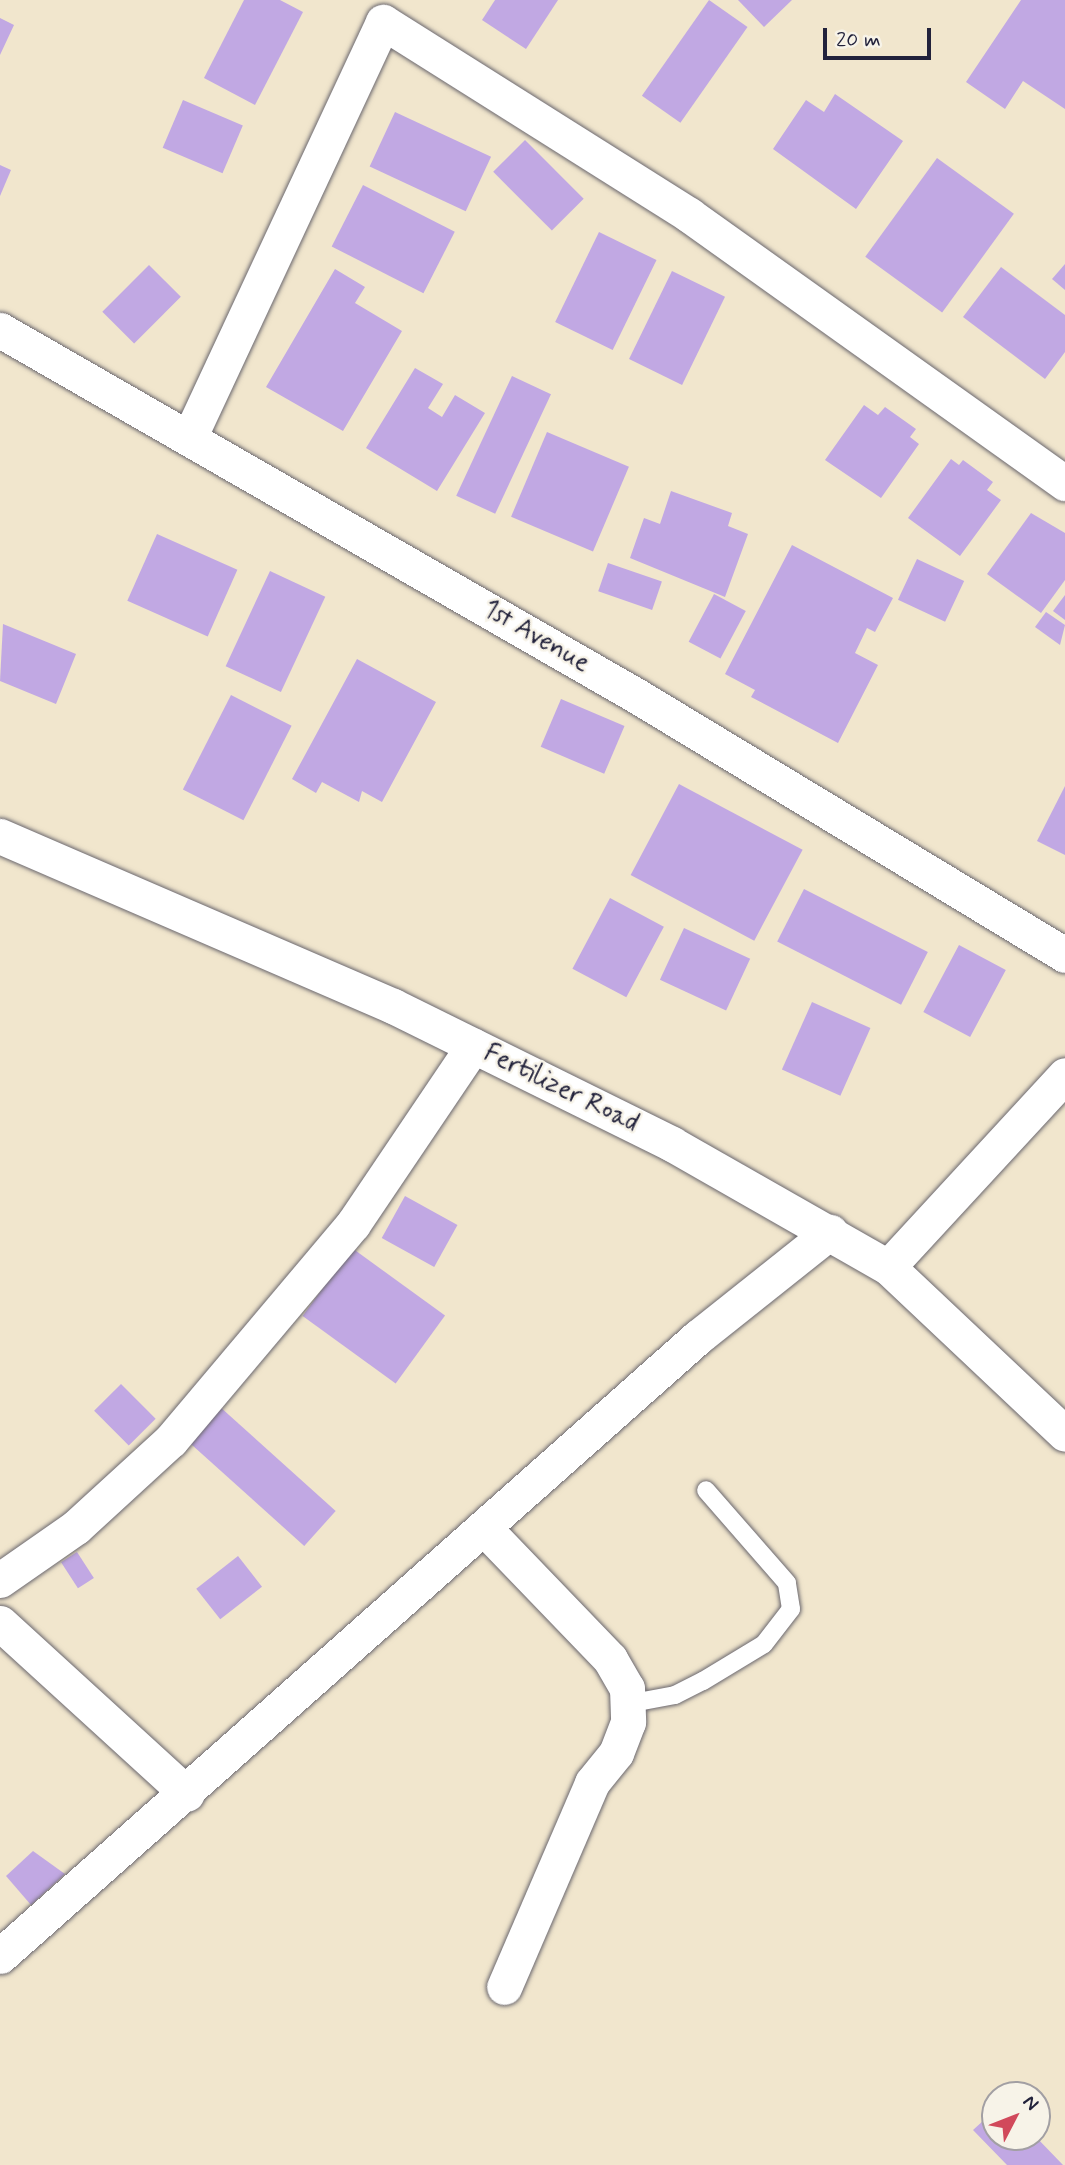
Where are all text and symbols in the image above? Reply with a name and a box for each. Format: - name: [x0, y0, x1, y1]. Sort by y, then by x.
- scale bar: [827, 14, 936, 58]
- text: 20 m: [836, 26, 881, 54]
- street label: 1st Avenue: [477, 594, 595, 680]
- street label: Fertilizer Road: [480, 1039, 642, 1139]
- north arrow: [981, 2081, 1051, 2151]
- text: N: [1017, 2090, 1044, 2116]

